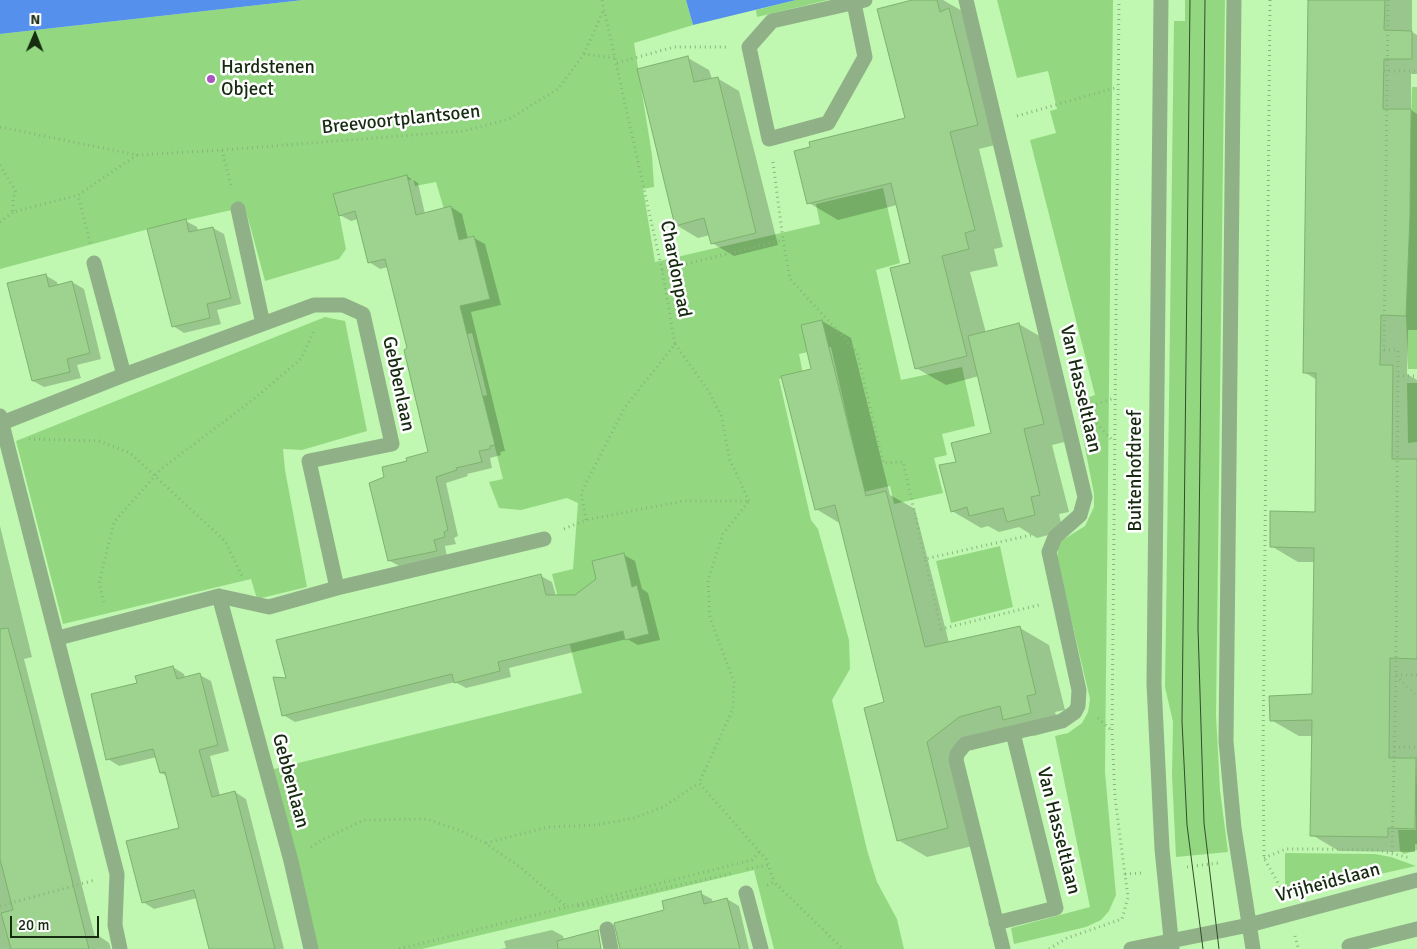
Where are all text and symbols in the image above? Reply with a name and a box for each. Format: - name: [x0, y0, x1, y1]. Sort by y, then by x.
- north arrow: [10, 10, 60, 60]
- text: N: [30, 11, 40, 28]
- place label: Hardstenen Object: [221, 57, 315, 101]
- marker: Hardstenen Object: [205, 73, 217, 85]
- street label: Breevoortplantsoen: [321, 100, 481, 140]
- street label: Chardonpad: [654, 219, 696, 319]
- street label: Van Hasseltlaan: [1054, 323, 1106, 455]
- street label: Gebbenlaan: [377, 334, 419, 434]
- street label: Buitenhofdreef: [1125, 410, 1147, 532]
- street label: Gebbenlaan: [266, 731, 314, 831]
- street label: Van Hasseltlaan: [1031, 765, 1085, 897]
- street label: Vrijheidslaan: [1273, 858, 1383, 908]
- scale bar: [12, 906, 101, 938]
- text: 20 m: [18, 916, 49, 934]

